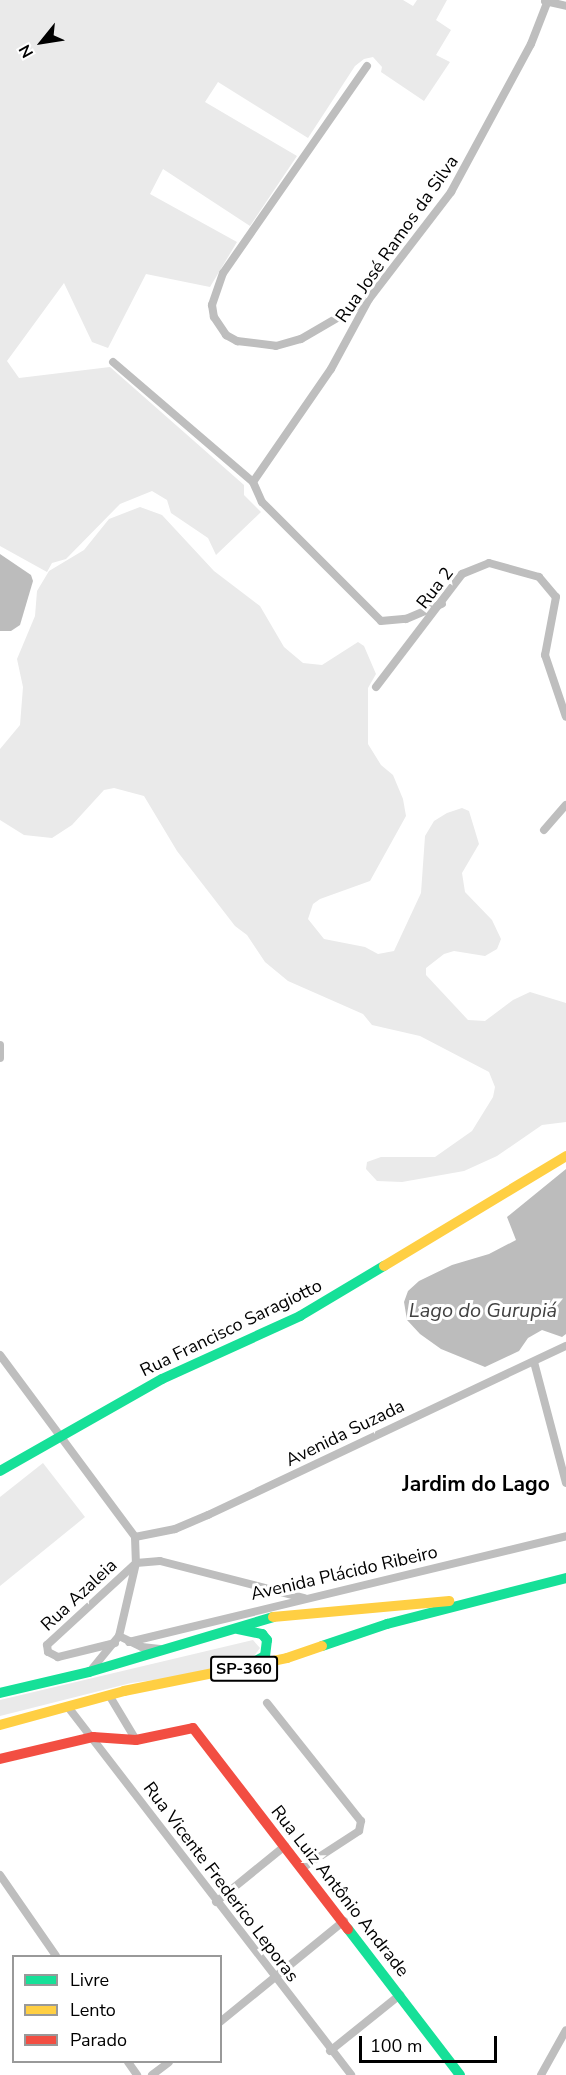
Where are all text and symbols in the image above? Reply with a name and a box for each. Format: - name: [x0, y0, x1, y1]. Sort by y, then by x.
- north arrow: [12, 12, 72, 72]
- text: N: [14, 40, 39, 62]
- street label: Rua José Ramos da Silva: [331, 151, 463, 327]
- street label: Rua 2: [412, 563, 458, 613]
- street label: Rua Francisco Saragiotto: [137, 1275, 325, 1381]
- water label: Lago do Gurupiá: [409, 1298, 557, 1322]
- street label: Avenida Suzada: [282, 1395, 408, 1471]
- district label: Jardim do Lago: [402, 1471, 550, 1497]
- street label: Avenida Plácido Ribeiro: [248, 1541, 440, 1605]
- street label: Rua Azaleia: [37, 1554, 121, 1636]
- road number: SP-360: [210, 1656, 278, 1682]
- street label: Rua Vicente Frederico Leporas: [139, 1778, 303, 1986]
- street label: Rua Luiz Antônio Andrade: [266, 1801, 414, 1981]
- legend: [12, 1955, 222, 2063]
- text: Livre: [70, 1968, 109, 1992]
- text: Lento: [70, 1998, 116, 2022]
- scale bar: [362, 2024, 500, 2062]
- text: Parado: [70, 2028, 127, 2052]
- text: 100 m: [370, 2034, 422, 2058]

